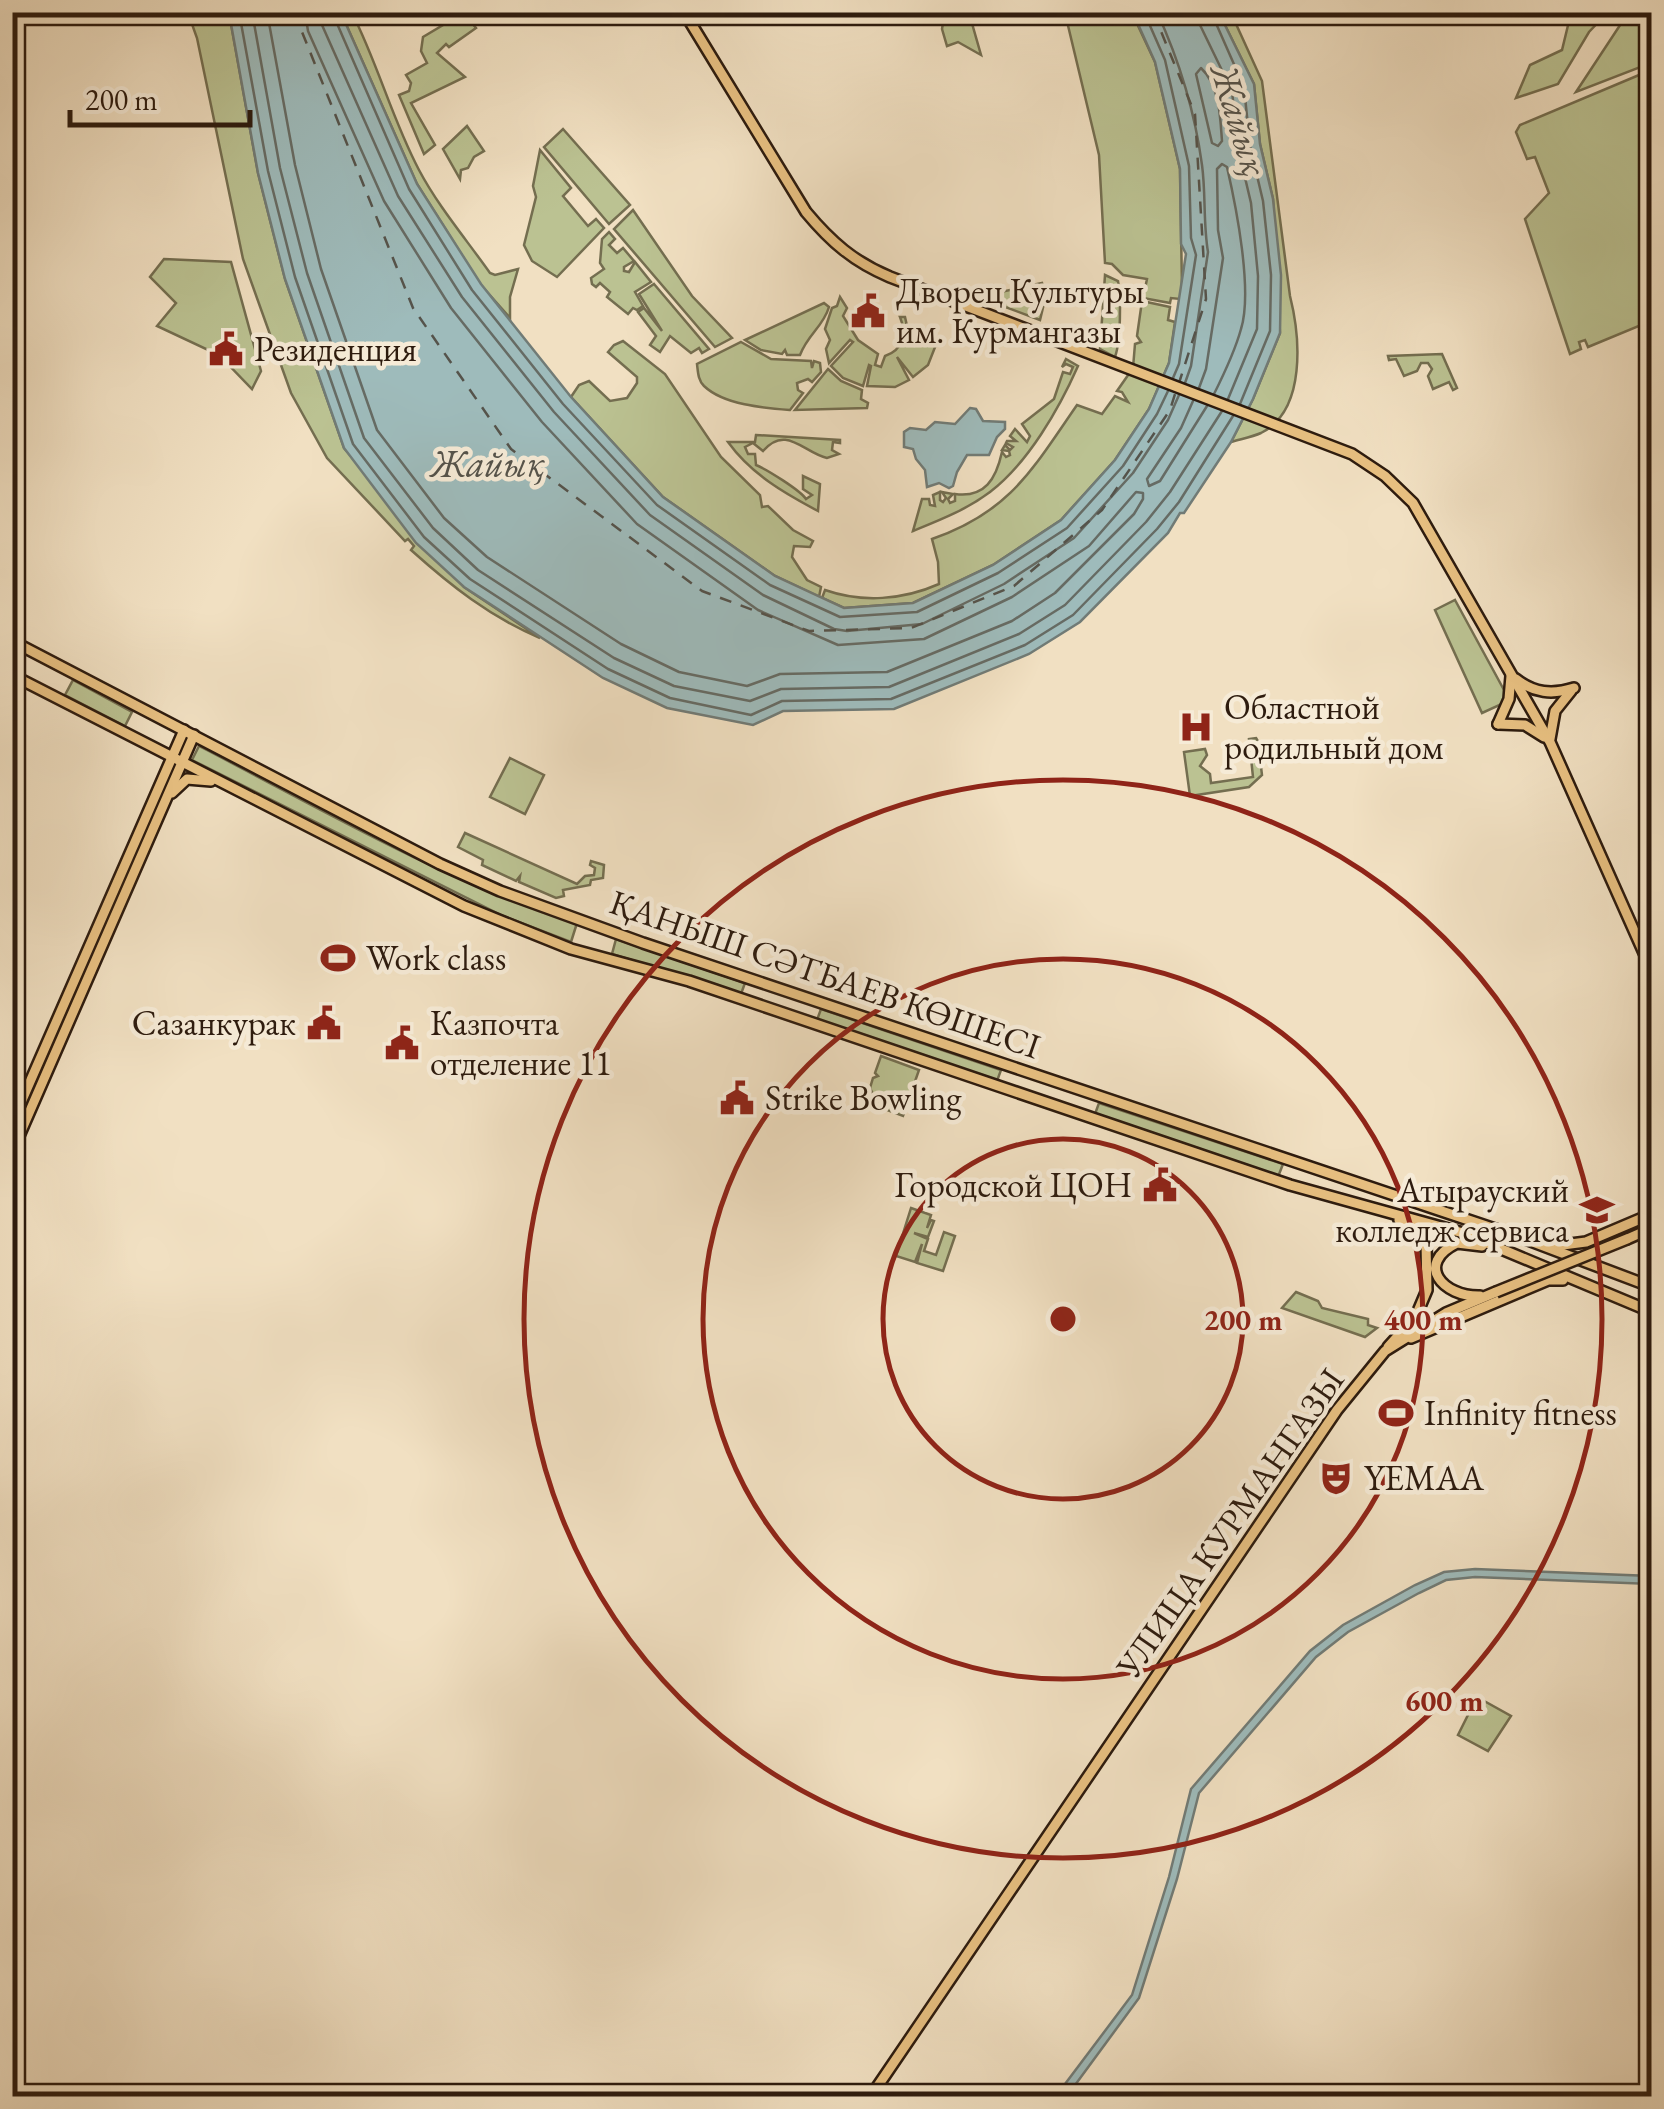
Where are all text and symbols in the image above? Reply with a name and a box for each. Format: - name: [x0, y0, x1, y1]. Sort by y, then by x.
- water label: Жайық: [1200, 56, 1281, 182]
- scale bar: [70, 65, 250, 127]
- text: 200 m: [85, 80, 158, 119]
- place label: Дворец Культуры им. Курмангазы: [896, 268, 1144, 354]
- public building icon: Дворец Культуры им. Курмангазы: [849, 292, 887, 330]
- place label: Резиденция: [254, 326, 417, 371]
- public building icon: Резиденция: [207, 330, 245, 368]
- water label: Жайық: [428, 438, 546, 487]
- place label: Областной родильный дом: [1224, 684, 1443, 770]
- hospital icon: Областной родильный дом: [1177, 708, 1215, 746]
- street label: ҚАНЫШ СӘТБАЕВ КӨШЕСІ: [604, 879, 1046, 1068]
- place label: Work class: [366, 935, 506, 980]
- sports icon: Work class: [319, 939, 357, 977]
- place label: Сазанкурак: [132, 1000, 296, 1046]
- place label: Казпочта отделение 11: [430, 1000, 612, 1085]
- public building icon: Сазанкурак: [305, 1004, 343, 1042]
- public building icon: Казпочта отделение 11: [383, 1024, 421, 1062]
- place label: Strike Bowling: [765, 1075, 962, 1120]
- public building icon: Strike Bowling: [718, 1079, 756, 1117]
- place label: Городской ЦОН: [894, 1162, 1132, 1208]
- public building icon: Городской ЦОН: [1141, 1166, 1179, 1204]
- place label: Атырауский колледж сервиса: [1335, 1167, 1569, 1253]
- school or university icon: Атырауский колледж сервиса: [1578, 1191, 1616, 1229]
- text: 200 m: [1204, 1300, 1282, 1339]
- text: 400 m: [1384, 1300, 1462, 1339]
- centre of rings: [1045, 1301, 1081, 1337]
- street label: УЛИЦА КУРМАНГАЗЫ: [1105, 1359, 1354, 1687]
- place label: Infinity fitness: [1424, 1390, 1617, 1435]
- sports icon: Infinity fitness: [1377, 1394, 1415, 1432]
- place label: YEMAA: [1364, 1455, 1485, 1500]
- theatre icon: YEMAA: [1317, 1459, 1355, 1497]
- text: 600 m: [1405, 1681, 1483, 1720]

